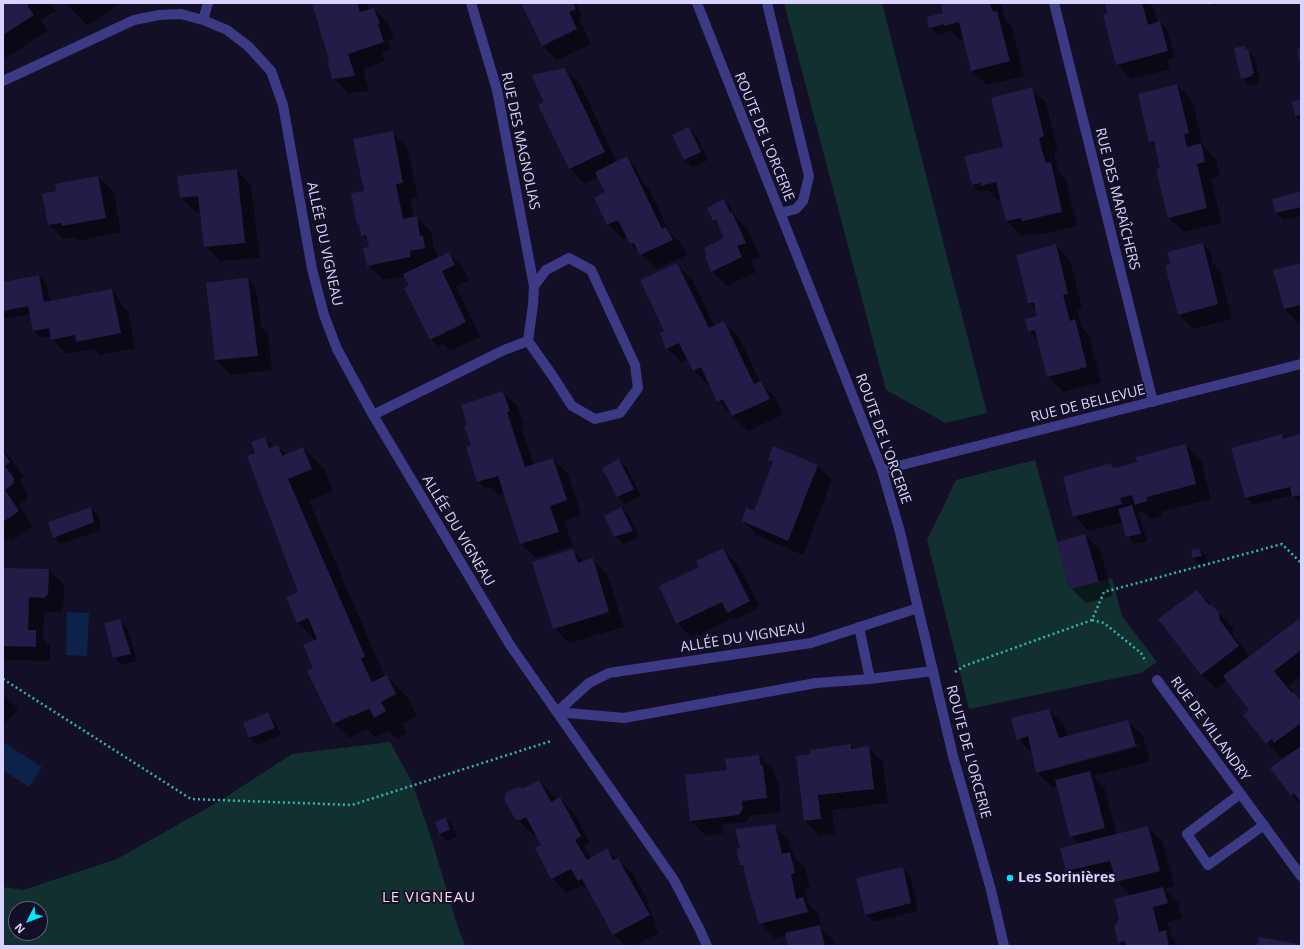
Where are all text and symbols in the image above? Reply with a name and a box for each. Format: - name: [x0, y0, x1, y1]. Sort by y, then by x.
- street label: ROUTE DE L'ORCERIE: [731, 70, 797, 204]
- street label: RUE DES MAGNOLIAS: [497, 71, 543, 211]
- street label: RUE DES MARAÎCHERS: [1091, 126, 1143, 272]
- street label: ALLÉE DU VIGNEAU: [303, 180, 345, 308]
- street label: ROUTE DE L'ORCERIE: [852, 372, 914, 506]
- street label: RUE DE BELLEVUE: [1029, 382, 1147, 426]
- street label: ALLÉE DU VIGNEAU: [418, 472, 498, 590]
- street label: ALLÉE DU VIGNEAU: [679, 620, 807, 656]
- street label: RUE DE VILLANDRY: [1167, 674, 1253, 784]
- street label: ROUTE DE L'ORCERIE: [942, 684, 994, 820]
- place label: Les Sorinières: [1018, 870, 1115, 886]
- marker: Les Sorinières: [1005, 873, 1015, 883]
- district label: LE VIGNEAU: [382, 889, 476, 907]
- north arrow: [8, 901, 48, 941]
- text: N: [11, 920, 28, 937]

